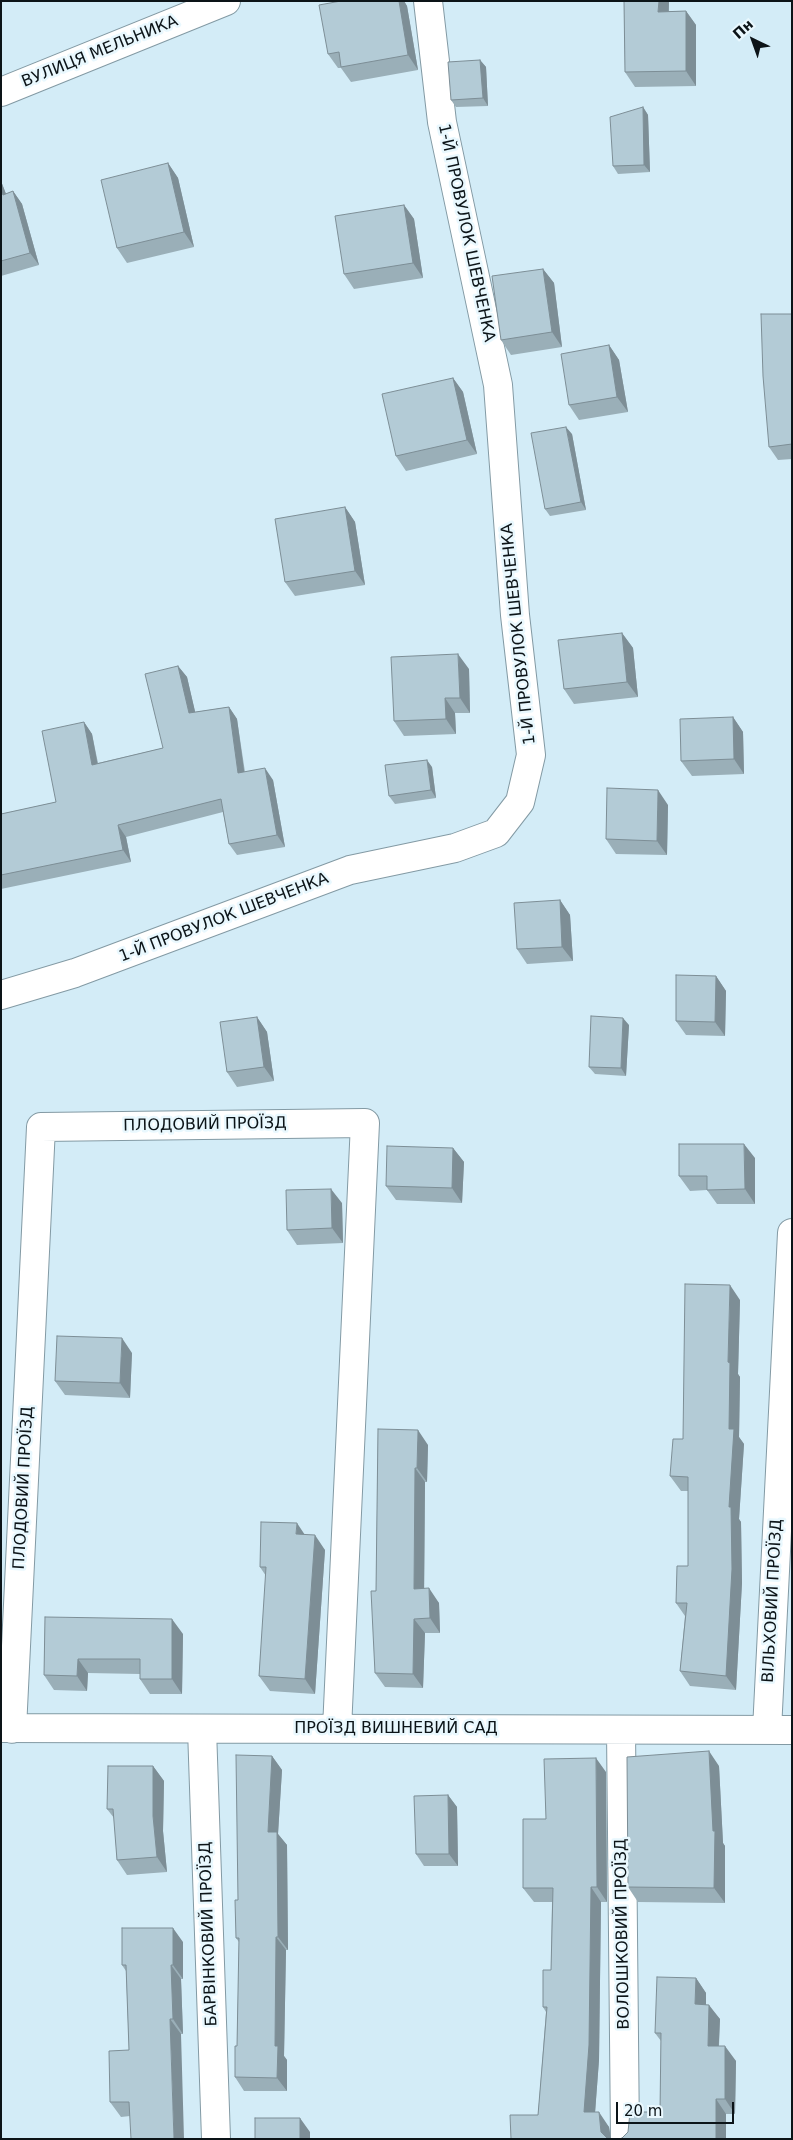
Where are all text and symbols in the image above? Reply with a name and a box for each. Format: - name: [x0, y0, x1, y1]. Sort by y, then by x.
- street label: ВУЛИЦЯ МЕЛЬНИКА: [19, 12, 181, 92]
- north arrow: [728, 15, 778, 65]
- text: Пн: [730, 16, 756, 42]
- street label: 1-Й ПРОВУЛОК ШЕВЧЕНКА: [433, 122, 499, 344]
- street label: 1-Й ПРОВУЛОК ШЕВЧЕНКА: [498, 522, 540, 746]
- street label: 1-Й ПРОВУЛОК ШЕВЧЕНКА: [117, 869, 331, 967]
- street label: ПЛОДОВИЙ ПРОЇЗД: [123, 1114, 287, 1136]
- street label: ПЛОДОВИЙ ПРОЇЗД: [10, 1406, 38, 1570]
- street label: ВІЛЬХОВИЙ ПРОЇЗД: [759, 1519, 787, 1683]
- street label: ПРОЇЗД ВИШНЕВИЙ САД: [294, 1719, 498, 1739]
- street label: ВОЛОШКОВИЙ ПРОЇЗД: [612, 1838, 634, 2030]
- street label: БАРВІНКОВИЙ ПРОЇЗД: [196, 1841, 222, 2027]
- scale bar: [618, 2092, 736, 2124]
- text: 20 m: [624, 2102, 662, 2120]

